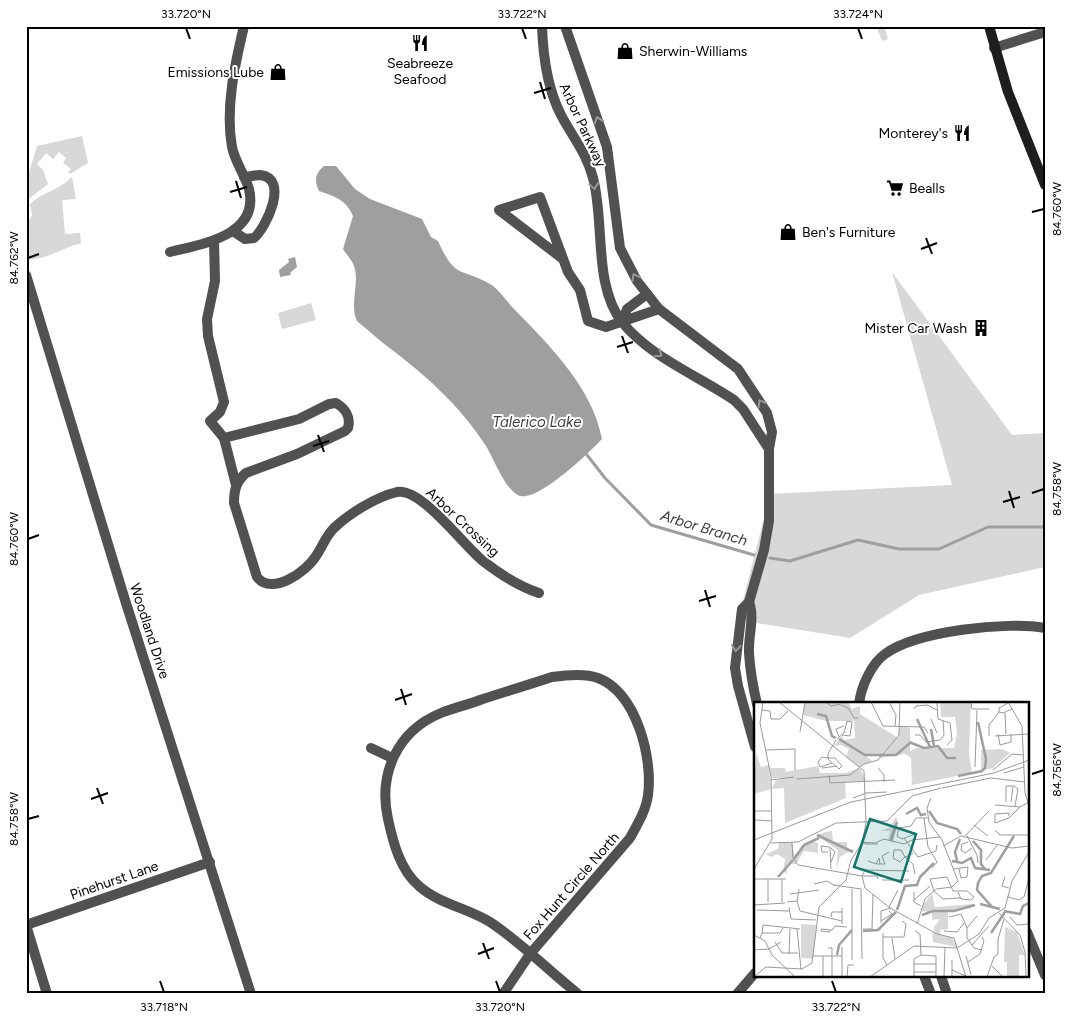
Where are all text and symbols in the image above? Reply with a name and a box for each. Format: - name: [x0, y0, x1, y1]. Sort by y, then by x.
- text: 33.720°N: [161, 7, 211, 21]
- text: 33.722°N: [497, 7, 547, 21]
- text: 33.724°N: [833, 7, 883, 21]
- restaurant icon: Seabreeze Seafood: [410, 33, 430, 53]
- shop icon: Sherwin-Williams: [615, 41, 635, 61]
- place label: Sherwin-Williams: [639, 43, 747, 60]
- place label: Seabreeze Seafood: [387, 55, 453, 88]
- shop icon: Emissions Lube: [268, 62, 288, 82]
- place label: Emissions Lube: [167, 64, 264, 81]
- street label: Arbor Parkway: [556, 81, 610, 170]
- one-way arrow: [594, 117, 604, 125]
- restaurant icon: Monterey's: [952, 123, 972, 143]
- place label: Monterey's: [878, 125, 948, 142]
- supermarket icon: Bealls: [885, 178, 905, 198]
- place label: Bealls: [909, 180, 945, 197]
- text: 84.760°W: [1050, 181, 1064, 236]
- one-way arrow: [589, 182, 599, 191]
- shop icon: Ben's Furniture: [778, 222, 798, 242]
- place label: Ben's Furniture: [802, 224, 896, 241]
- text: 84.762°W: [7, 231, 21, 285]
- one-way arrow: [632, 273, 642, 282]
- building icon: Mister Car Wash: [971, 318, 991, 338]
- place label: Mister Car Wash: [865, 320, 967, 337]
- one-way arrow: [654, 347, 663, 357]
- one-way arrow: [757, 399, 767, 408]
- water label: Talerico Lake: [493, 413, 581, 431]
- text: 84.758°W: [1050, 462, 1064, 516]
- street label: Arbor Crossing: [422, 484, 503, 561]
- water label: Arbor Branch: [658, 506, 749, 550]
- text: 84.760°W: [7, 511, 21, 566]
- street label: Woodland Drive: [126, 581, 173, 681]
- one-way arrow: [731, 644, 742, 652]
- inset map: [754, 702, 1028, 978]
- text: 84.756°W: [1050, 743, 1064, 797]
- text: 84.758°W: [7, 792, 21, 846]
- street label: Fox Hunt Circle North: [520, 829, 623, 944]
- street label: Pinehurst Lane: [68, 857, 161, 904]
- text: 33.718°N: [140, 1000, 188, 1014]
- text: 33.720°N: [475, 1000, 525, 1014]
- text: 33.722°N: [811, 1000, 861, 1014]

